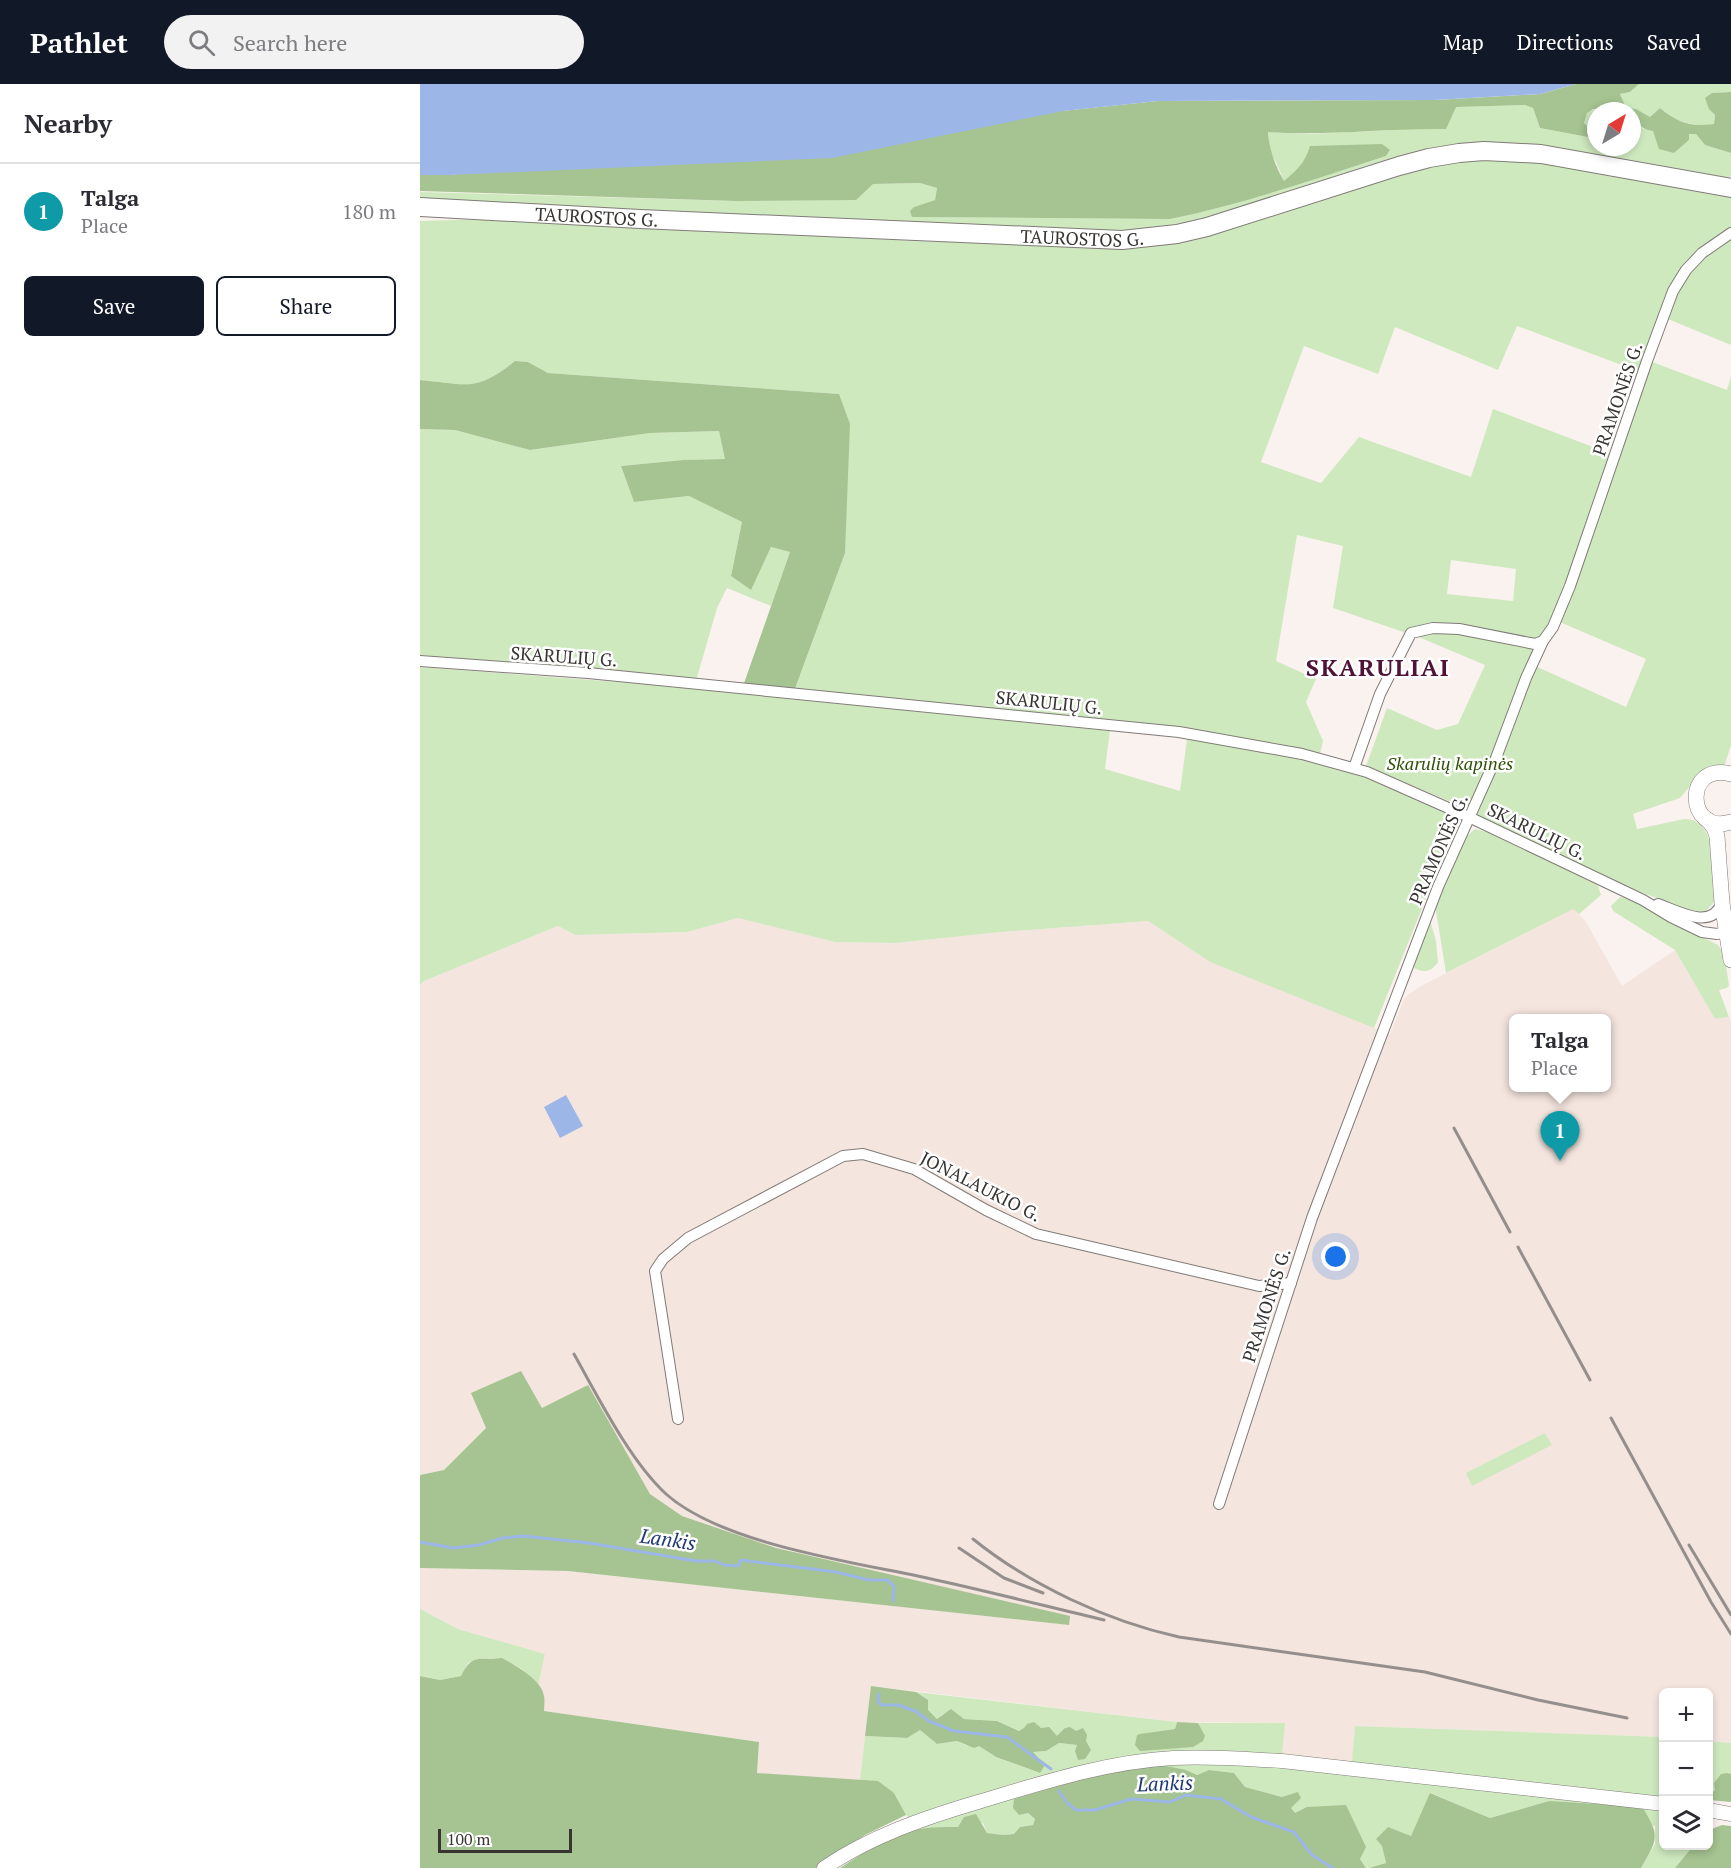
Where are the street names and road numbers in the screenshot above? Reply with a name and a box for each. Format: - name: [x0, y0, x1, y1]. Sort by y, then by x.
- street label: TAUROSTOS G.: [534, 201, 659, 232]
- street label: TAUROSTOS G.: [1020, 224, 1145, 252]
- street label: PRAMONĖS G.: [1586, 339, 1648, 459]
- street label: SKARULIŲ G.: [510, 640, 618, 672]
- street label: SKARULIŲ G.: [995, 684, 1103, 720]
- street label: PRAMONĖS G.: [1403, 790, 1473, 908]
- street label: SKARULIŲ G.: [1484, 797, 1590, 865]
- street label: JONALAUKIO G.: [917, 1145, 1045, 1227]
- street label: PRAMONĖS G.: [1236, 1245, 1296, 1365]

